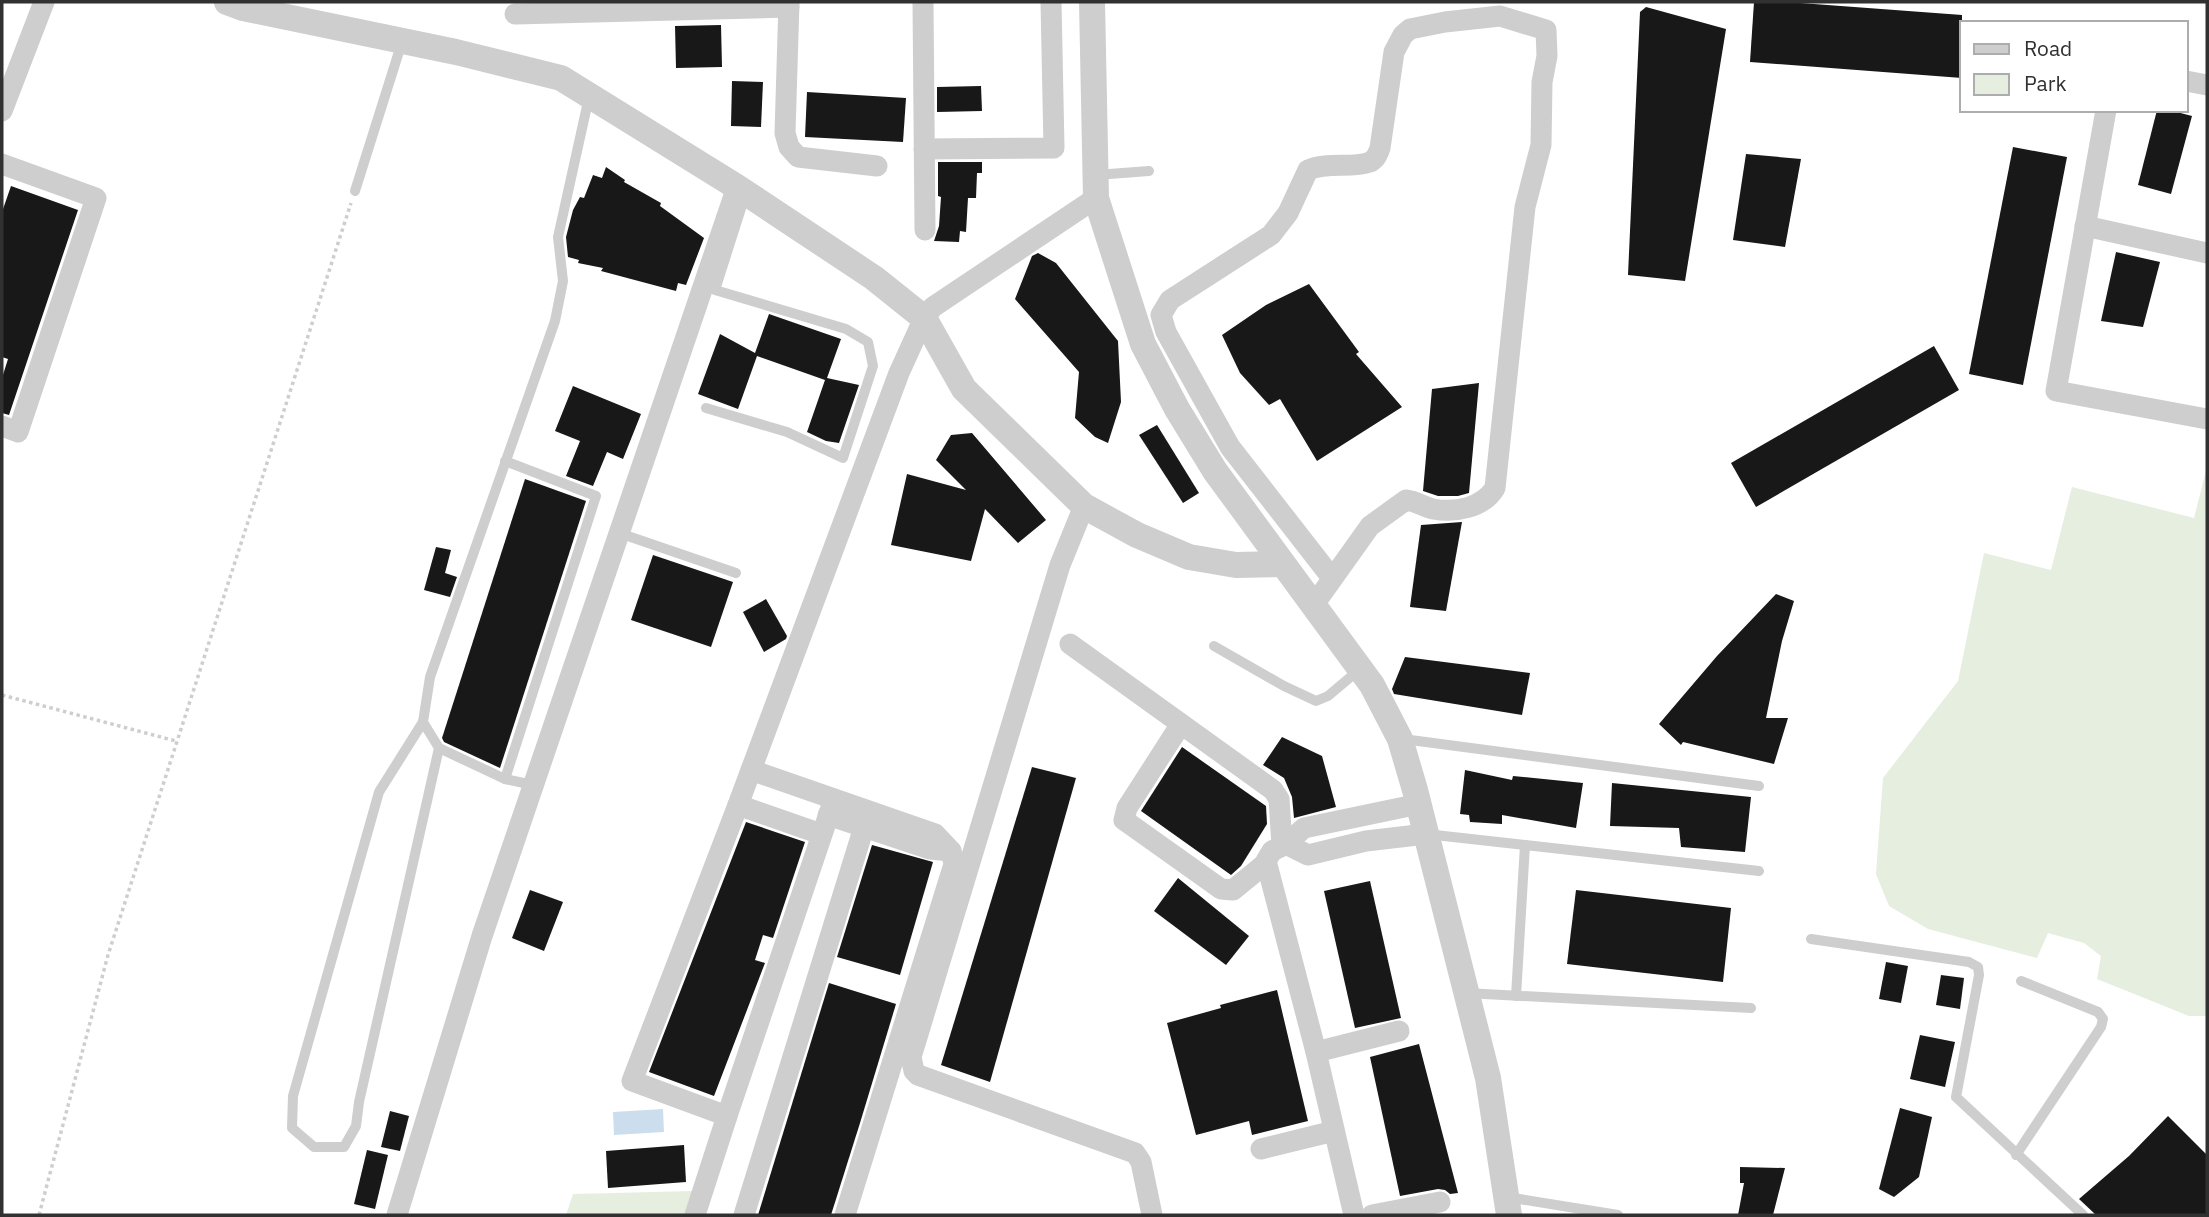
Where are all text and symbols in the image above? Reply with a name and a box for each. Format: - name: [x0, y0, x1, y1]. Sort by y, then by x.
- legend: [1960, 21, 2188, 112]
- text: Road: [2024, 34, 2072, 62]
- text: Park: [2024, 69, 2067, 97]

